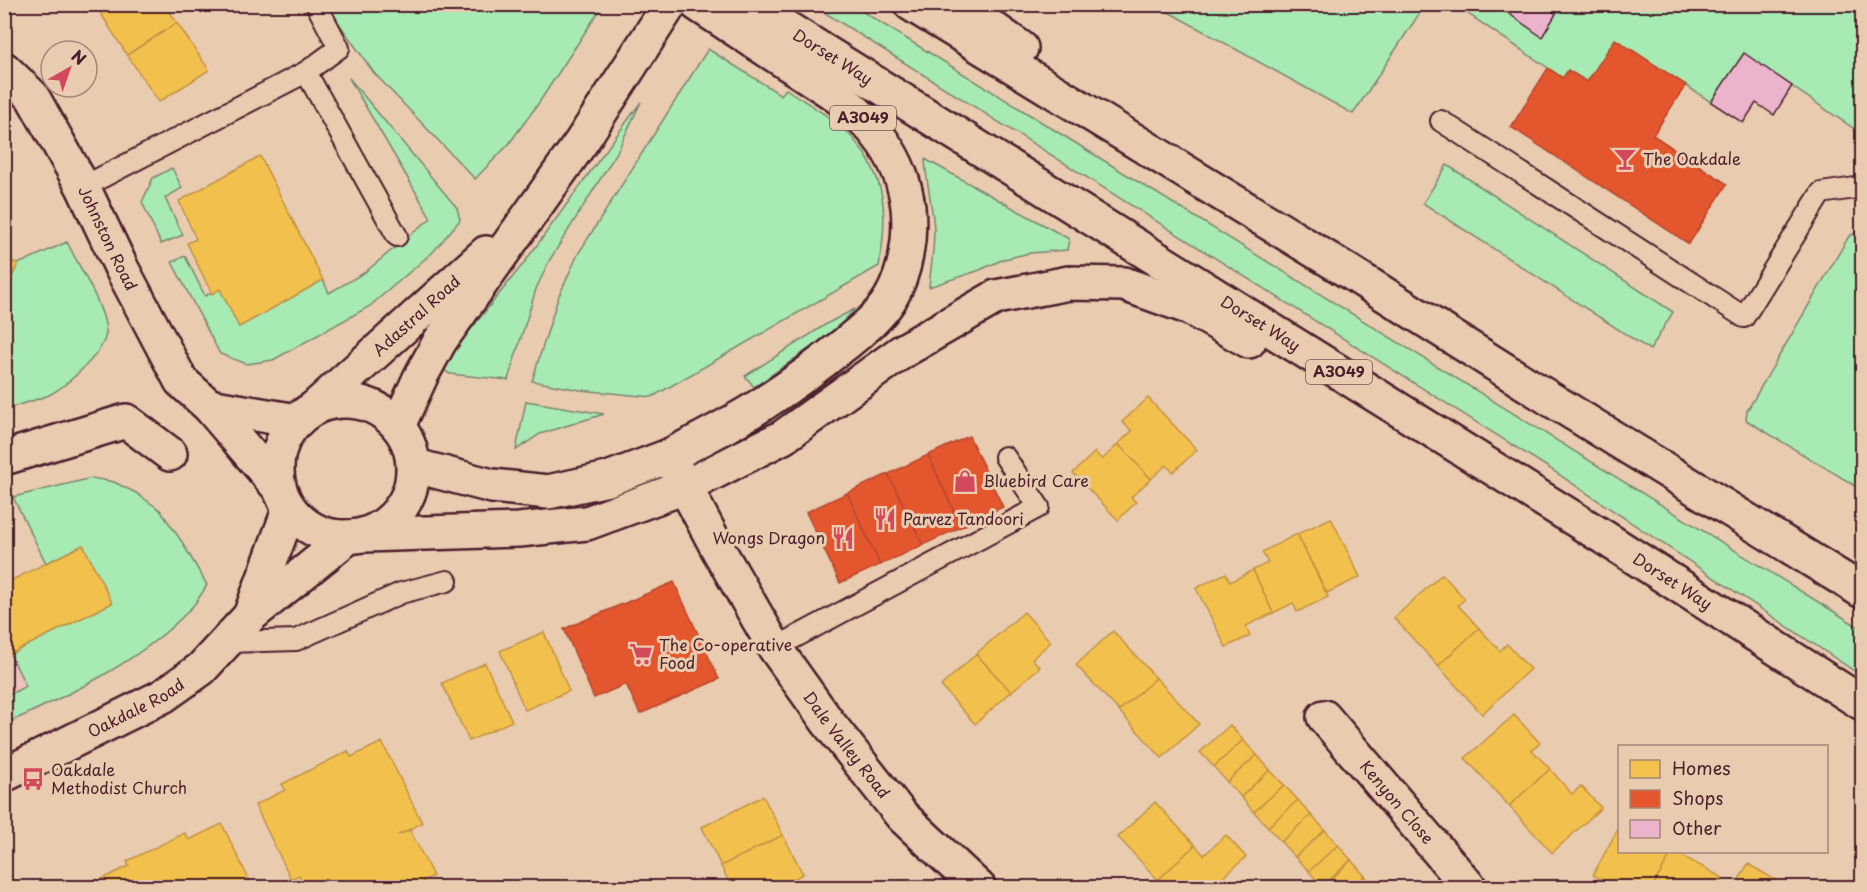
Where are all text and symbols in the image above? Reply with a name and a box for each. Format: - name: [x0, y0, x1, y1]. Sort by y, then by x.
- street label: Dorset Way: [789, 22, 878, 90]
- north arrow: [39, 39, 99, 99]
- text: N: [67, 43, 92, 70]
- road number: A3049: [830, 106, 896, 130]
- bar icon: The Oakdale: [1612, 146, 1638, 172]
- place label: The Oakdale: [1643, 146, 1741, 170]
- street label: Johnston Road: [73, 181, 144, 294]
- street label: Adastral Road: [367, 269, 465, 361]
- street label: Dorset Way: [1217, 289, 1306, 357]
- road number: A3049: [1306, 360, 1372, 384]
- shop icon: Bluebird Care: [952, 468, 978, 494]
- place label: Bluebird Care: [983, 468, 1089, 492]
- restaurant icon: Parvez Tandoori: [872, 506, 898, 532]
- place label: Parvez Tandoori: [903, 506, 1024, 530]
- place label: Wongs Dragon: [712, 525, 825, 549]
- restaurant icon: Wongs Dragon: [830, 525, 856, 551]
- street label: Dorset Way: [1629, 546, 1717, 615]
- place label: The Co-operative Food: [659, 632, 792, 674]
- supermarket icon: The Co-operative Food: [628, 641, 654, 667]
- street label: Oakdale Road: [83, 672, 189, 743]
- street label: Dale Valley Road: [798, 686, 896, 803]
- legend: [1618, 745, 1828, 853]
- street label: Kenyon Close: [1355, 754, 1440, 849]
- text: Homes: [1672, 754, 1730, 781]
- place label: Oakdale Methodist Church: [51, 757, 187, 799]
- bus stop icon: Oakdale Methodist Church: [20, 766, 46, 792]
- text: Shops: [1672, 784, 1723, 811]
- text: Other: [1672, 814, 1722, 841]

